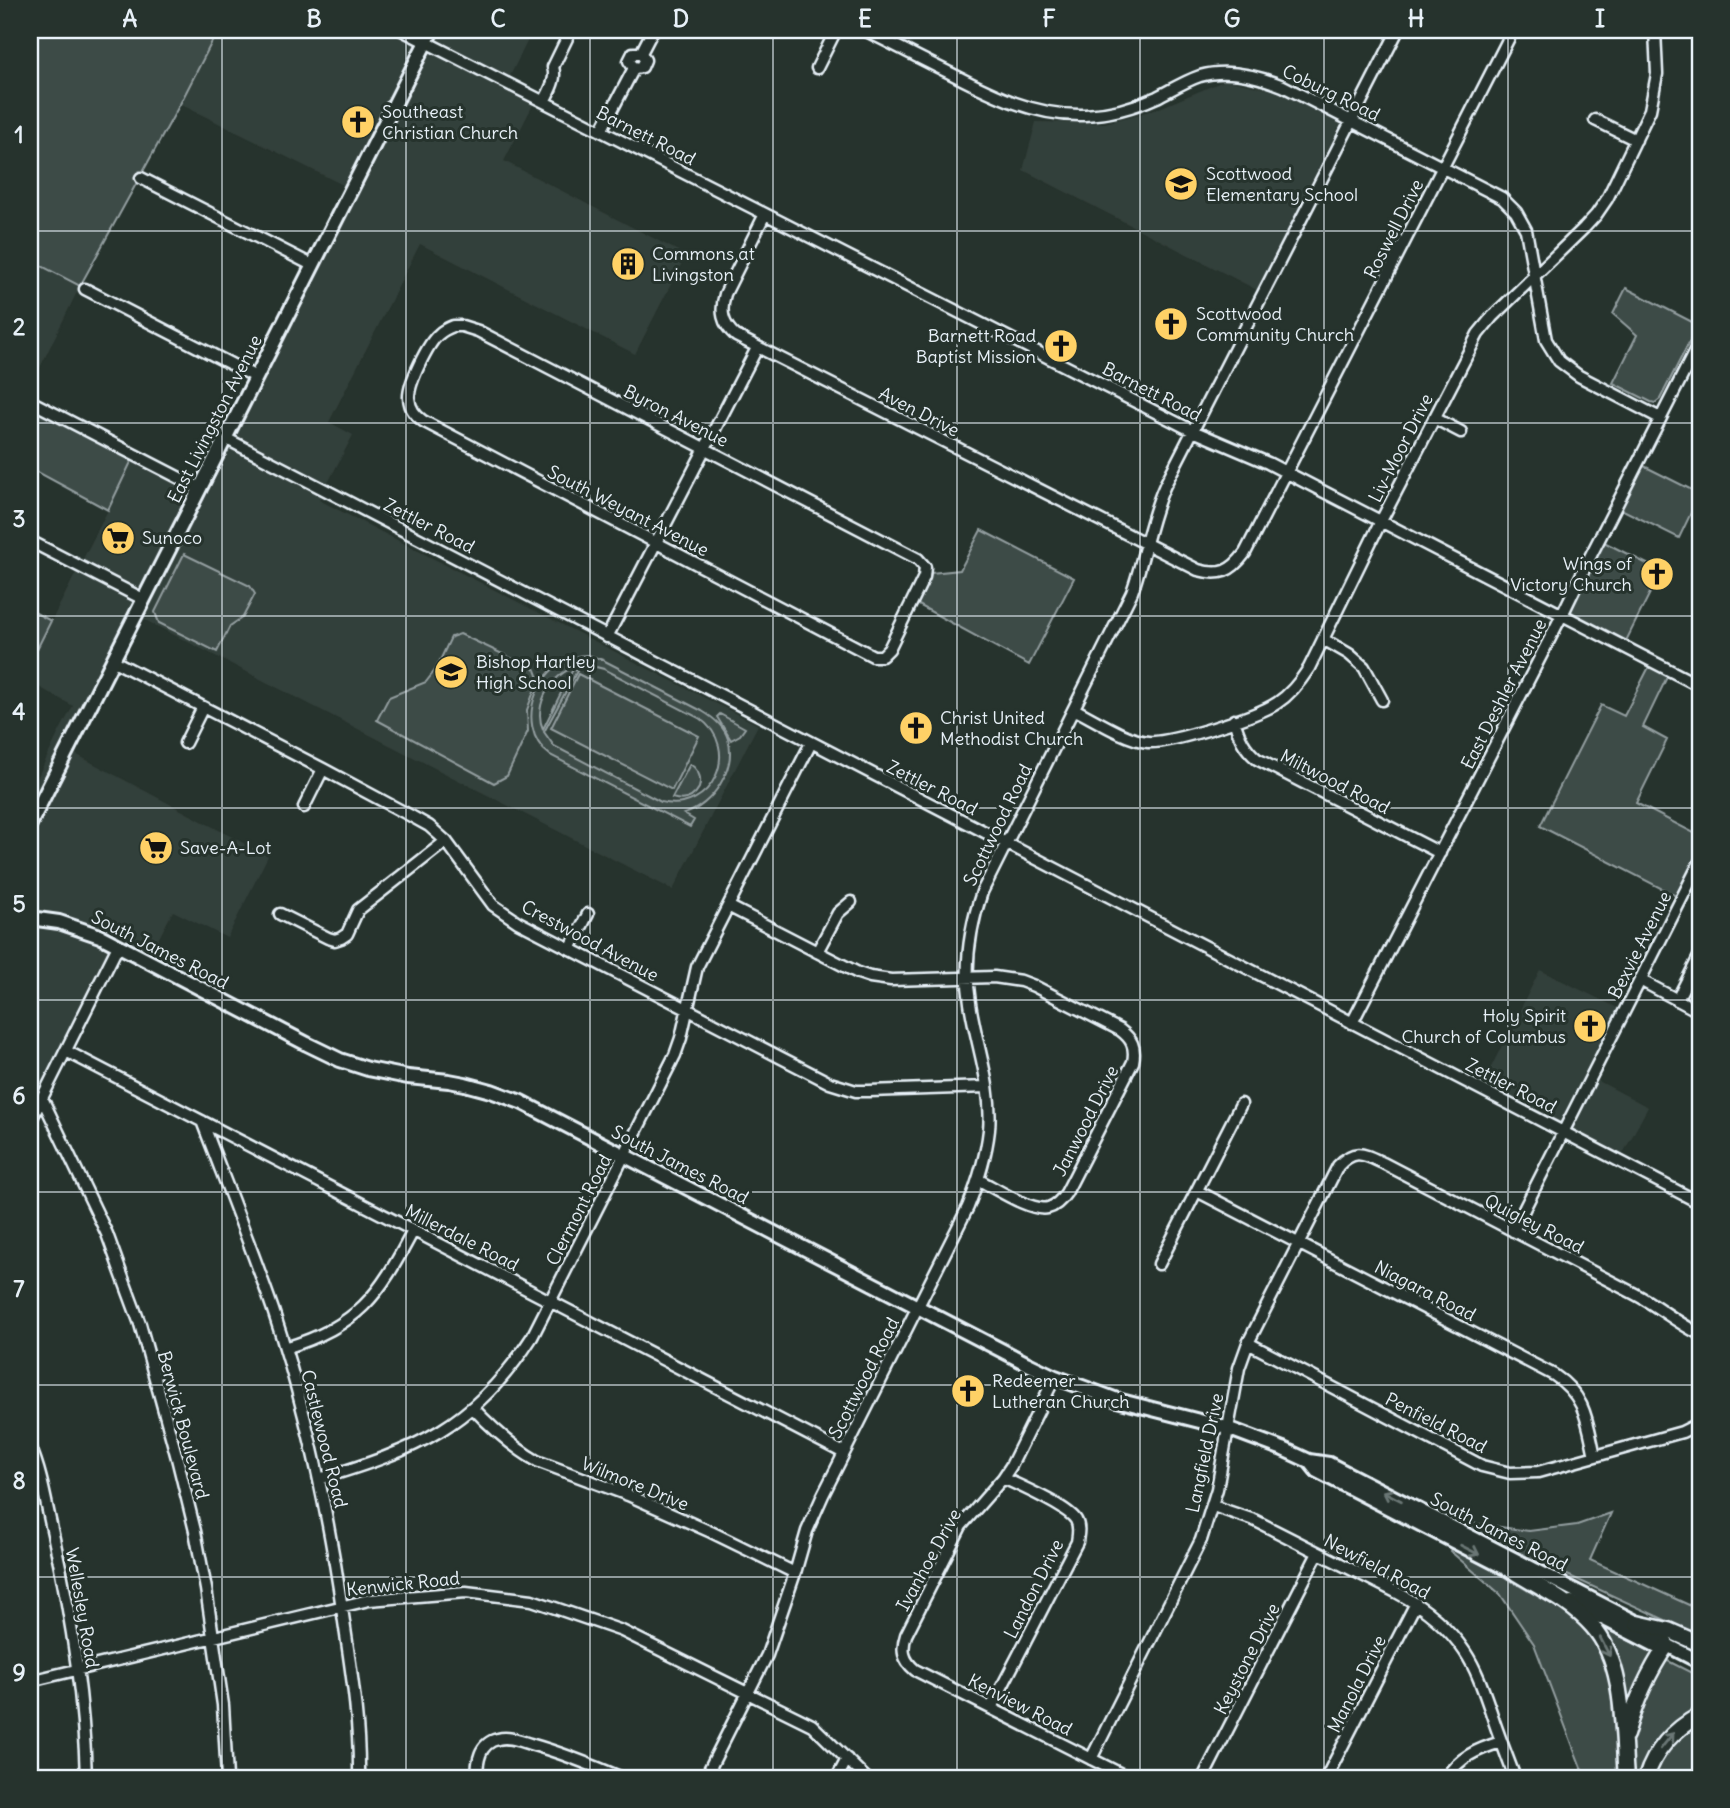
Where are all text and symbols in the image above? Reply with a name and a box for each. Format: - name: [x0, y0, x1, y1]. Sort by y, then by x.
- text: A: [123, 4, 138, 33]
- text: B: [306, 4, 322, 33]
- text: C: [490, 4, 506, 33]
- text: D: [673, 4, 689, 33]
- text: E: [858, 4, 872, 33]
- text: F: [1042, 4, 1056, 33]
- text: G: [1224, 4, 1240, 33]
- text: H: [1408, 4, 1424, 33]
- text: I: [1595, 4, 1605, 33]
- street label: Coburg Road: [1279, 59, 1384, 126]
- place label: Southeast Christian Church: [382, 100, 518, 144]
- street label: Barnett Road: [593, 101, 700, 171]
- church icon: Southeast Christian Church: [339, 103, 377, 141]
- text: 1: [14, 120, 24, 149]
- place label: Scottwood Elementary School: [1206, 162, 1358, 206]
- school or university icon: Scottwood Elementary School: [1162, 165, 1200, 203]
- street label: Roswell Drive: [1359, 175, 1428, 282]
- place label: Commons at Livingston: [652, 242, 755, 286]
- building icon: Commons at Livingston: [609, 245, 647, 283]
- place label: Scottwood Community Church: [1196, 302, 1354, 346]
- church icon: Scottwood Community Church: [1152, 305, 1190, 343]
- text: 2: [13, 312, 26, 341]
- place label: Barnett Road Baptist Mission: [916, 324, 1036, 368]
- church icon: Barnett Road Baptist Mission: [1042, 327, 1080, 365]
- street label: East Livingston Avenue: [162, 331, 267, 507]
- street label: Barnett Road: [1099, 357, 1206, 427]
- street label: Byron Avenue: [620, 379, 732, 452]
- street label: Aven Drive: [875, 382, 963, 442]
- street label: Liv-Moor Drive: [1363, 390, 1438, 506]
- street label: South Weyant Avenue: [544, 460, 713, 561]
- street label: Zettler Road: [380, 493, 479, 558]
- text: 3: [12, 504, 26, 533]
- supermarket icon: Sunoco: [99, 519, 137, 557]
- place label: Sunoco: [142, 526, 202, 549]
- place label: Wings of Victory Church: [1510, 552, 1633, 596]
- church icon: Wings of Victory Church: [1638, 555, 1676, 593]
- street label: East Deshler Avenue: [1456, 615, 1551, 773]
- place label: Bishop Hartley High School: [476, 650, 596, 694]
- school or university icon: Bishop Hartley High School: [432, 653, 470, 691]
- text: 4: [12, 697, 26, 726]
- place label: Christ United Methodist Church: [940, 706, 1083, 750]
- church icon: Christ United Methodist Church: [897, 709, 935, 747]
- street label: Miltwood Road: [1276, 744, 1394, 819]
- street label: Zettler Road: [883, 755, 982, 820]
- street label: Scottwood Road: [958, 760, 1037, 889]
- supermarket icon: Save-A-Lot: [137, 829, 175, 867]
- place label: Save-A-Lot: [180, 836, 271, 859]
- street label: Bexvie Avenue: [1603, 887, 1676, 1002]
- text: 5: [12, 889, 26, 918]
- street label: Crestwood Avenue: [518, 895, 663, 986]
- street label: South James Road: [88, 905, 233, 994]
- place label: Holy Spirit Church of Columbus: [1401, 1004, 1566, 1048]
- church icon: Holy Spirit Church of Columbus: [1571, 1007, 1609, 1045]
- street label: Zettler Road: [1462, 1053, 1561, 1118]
- street label: Janwood Drive: [1048, 1061, 1123, 1180]
- text: 6: [12, 1081, 26, 1110]
- street label: South James Road: [608, 1120, 753, 1209]
- street label: Clermont Road: [541, 1150, 617, 1269]
- street label: Quigley Road: [1481, 1189, 1588, 1259]
- street label: Millerdale Road: [402, 1199, 523, 1276]
- street label: Niagara Road: [1371, 1255, 1480, 1326]
- text: 7: [13, 1274, 25, 1303]
- street label: Scottwood Road: [823, 1313, 904, 1442]
- street label: Berwick Boulevard: [153, 1348, 214, 1502]
- street label: Castlewood Road: [296, 1367, 353, 1511]
- place label: Redeemer Lutheran Church: [992, 1369, 1130, 1413]
- church icon: Redeemer Lutheran Church: [949, 1372, 987, 1410]
- street label: Penfield Road: [1382, 1387, 1491, 1458]
- street label: Langfield Drive: [1181, 1391, 1228, 1515]
- street label: Wilmore Drive: [578, 1452, 692, 1515]
- text: 8: [12, 1466, 26, 1495]
- street label: South James Road: [1427, 1487, 1572, 1576]
- one-way arrow: [1382, 1489, 1403, 1503]
- street label: Ivanhoe Drive: [891, 1505, 966, 1615]
- street label: Newfield Road: [1320, 1529, 1435, 1604]
- street label: Landon Drive: [999, 1535, 1068, 1642]
- one-way arrow: [1459, 1544, 1480, 1558]
- street label: Wellesley Road: [61, 1546, 104, 1670]
- street label: Kenwick Road: [345, 1566, 461, 1601]
- street label: Keystone Drive: [1209, 1599, 1284, 1718]
- street label: Manola Drive: [1322, 1631, 1391, 1736]
- one-way arrow: [1598, 1636, 1612, 1656]
- text: 9: [12, 1658, 26, 1687]
- street label: Kenview Road: [964, 1668, 1076, 1741]
- one-way arrow: [1659, 1733, 1675, 1751]

